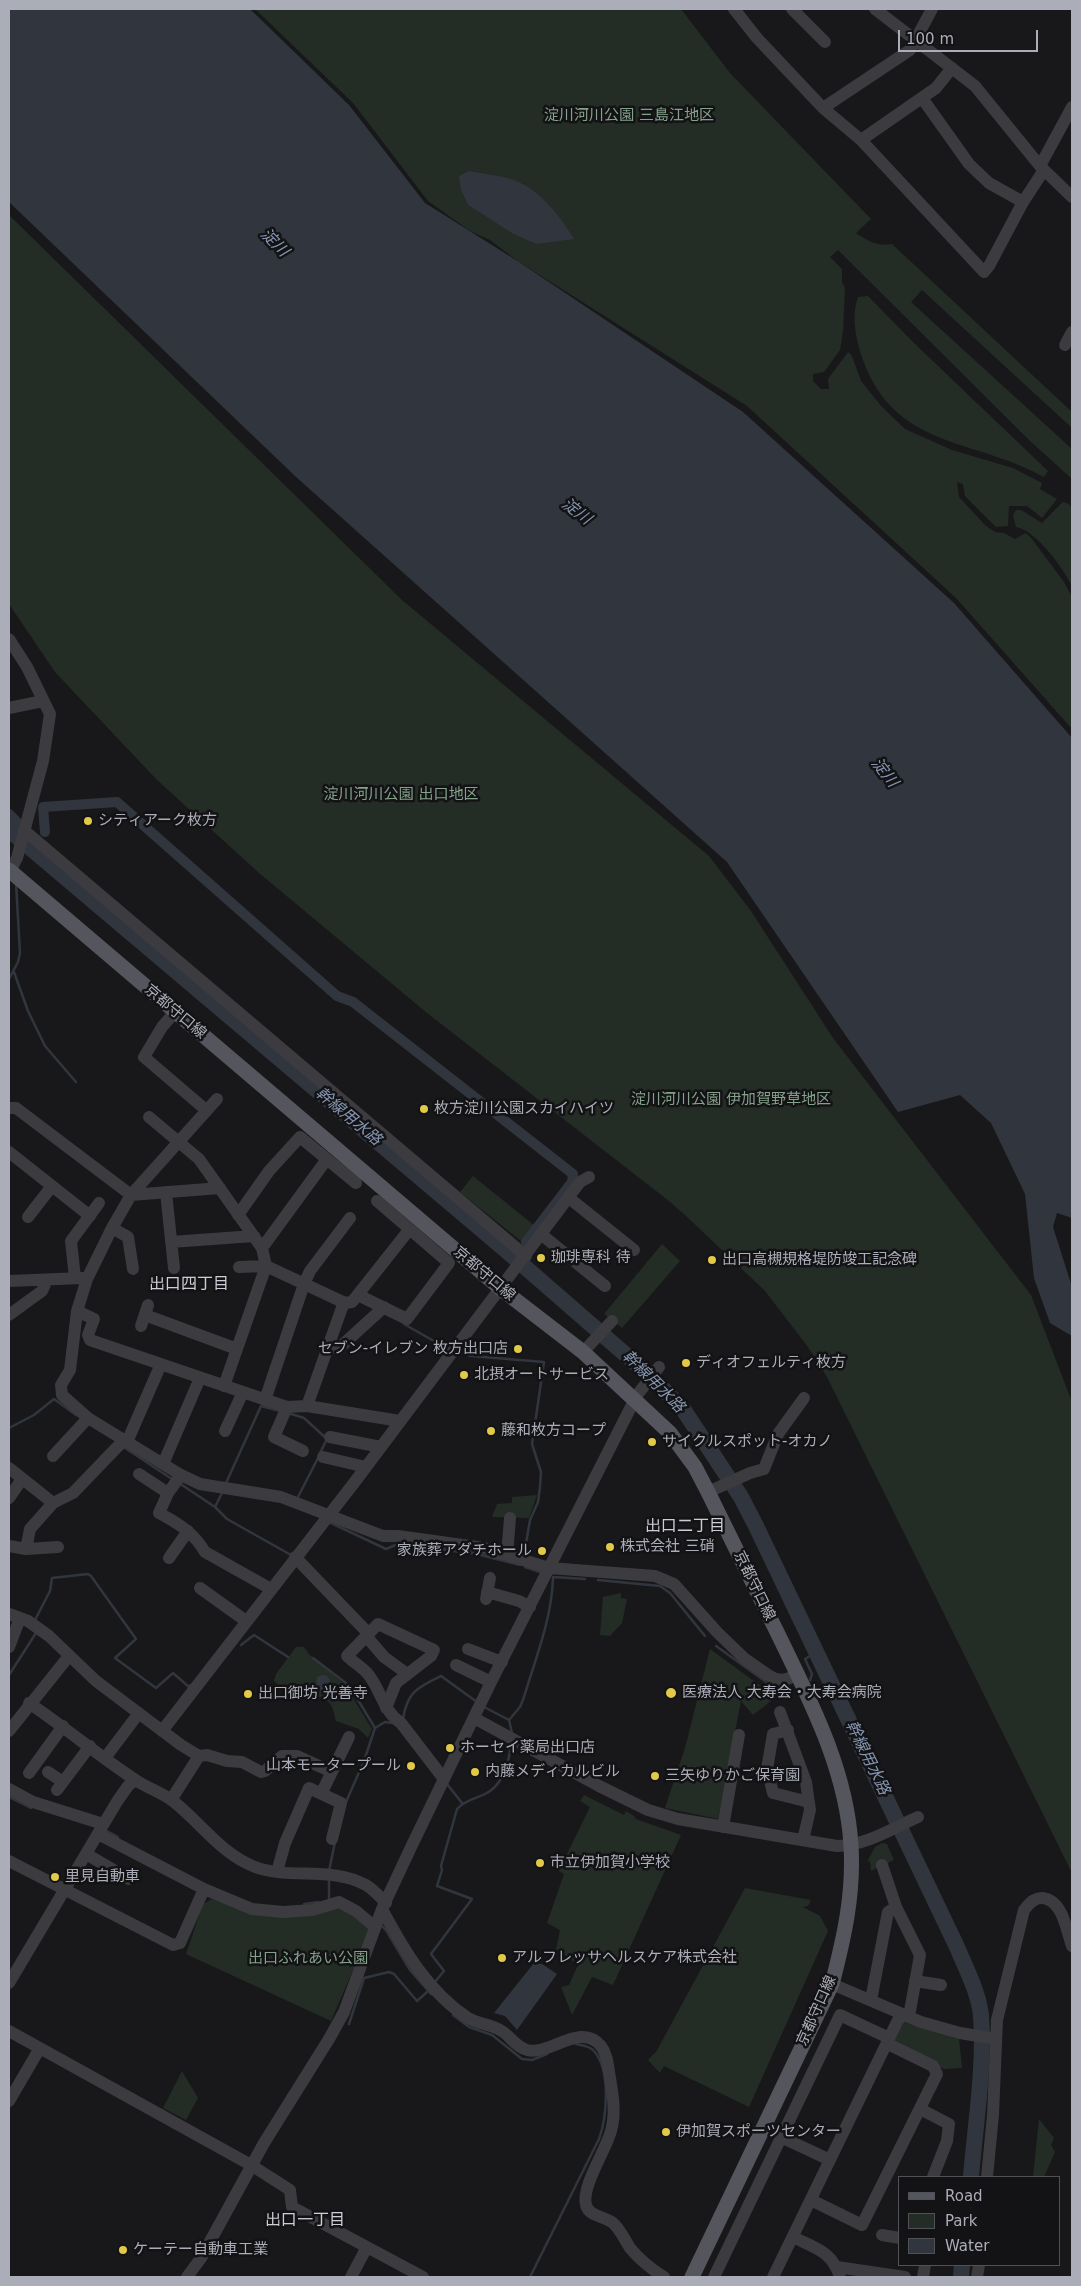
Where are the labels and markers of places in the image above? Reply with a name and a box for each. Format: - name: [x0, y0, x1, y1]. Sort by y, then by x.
- place label: シティアーク枚方: [98, 812, 217, 830]
- marker: シティアーク枚方: [82, 815, 94, 827]
- place label: 枚方淀川公園スカイハイツ: [434, 1100, 614, 1118]
- marker: 枚方淀川公園スカイハイツ: [418, 1103, 430, 1115]
- place label: 珈琲専科 待: [551, 1249, 631, 1267]
- place label: 出口高槻規格堤防竣工記念碑: [722, 1251, 917, 1269]
- marker: 珈琲専科 待: [535, 1252, 547, 1264]
- marker: 出口高槻規格堤防竣工記念碑: [706, 1254, 718, 1266]
- place label: セブン-イレブン 枚方出口店: [318, 1340, 508, 1358]
- marker: セブン-イレブン 枚方出口店: [512, 1343, 524, 1355]
- place label: ディオフェルティ枚方: [696, 1354, 846, 1372]
- marker: ディオフェルティ枚方: [680, 1357, 692, 1369]
- place label: 北摂オートサービス: [474, 1366, 609, 1384]
- marker: 北摂オートサービス: [458, 1369, 470, 1381]
- place label: 藤和枚方コープ: [501, 1422, 606, 1440]
- marker: 藤和枚方コープ: [485, 1425, 497, 1437]
- place label: サイクルスポット-オカノ: [662, 1433, 832, 1451]
- marker: サイクルスポット-オカノ: [646, 1436, 658, 1448]
- place label: 株式会社 三硝: [620, 1538, 715, 1556]
- marker: 株式会社 三硝: [604, 1541, 616, 1553]
- place label: 家族葬アダチホール: [397, 1542, 532, 1560]
- marker: 家族葬アダチホール: [536, 1545, 548, 1557]
- place label: 医療法人 大寿会・大寿会病院: [682, 1684, 882, 1702]
- place label: 出口御坊 光善寺: [258, 1685, 368, 1703]
- marker: 医療法人 大寿会・大寿会病院: [664, 1686, 678, 1700]
- marker: 出口御坊 光善寺: [242, 1688, 254, 1700]
- place label: ホーセイ薬局出口店: [460, 1739, 595, 1757]
- marker: ホーセイ薬局出口店: [444, 1742, 456, 1754]
- place label: 山本モータープール: [266, 1757, 401, 1775]
- marker: 山本モータープール: [405, 1760, 417, 1772]
- place label: 内藤メディカルビル: [485, 1763, 620, 1781]
- marker: 内藤メディカルビル: [469, 1766, 481, 1778]
- place label: 三矢ゆりかご保育園: [665, 1767, 800, 1785]
- marker: 三矢ゆりかご保育園: [649, 1770, 661, 1782]
- place label: 市立伊加賀小学校: [550, 1854, 670, 1872]
- marker: 市立伊加賀小学校: [534, 1857, 546, 1869]
- place label: 里見自動車: [65, 1868, 140, 1886]
- marker: 里見自動車: [49, 1871, 61, 1883]
- place label: アルフレッサヘルスケア株式会社: [512, 1949, 737, 1967]
- marker: アルフレッサヘルスケア株式会社: [496, 1952, 508, 1964]
- place label: 伊加賀スポーツセンター: [676, 2123, 841, 2141]
- marker: 伊加賀スポーツセンター: [660, 2126, 672, 2138]
- place label: ケーテー自動車工業: [133, 2241, 268, 2259]
- marker: ケーテー自動車工業: [117, 2244, 129, 2256]

